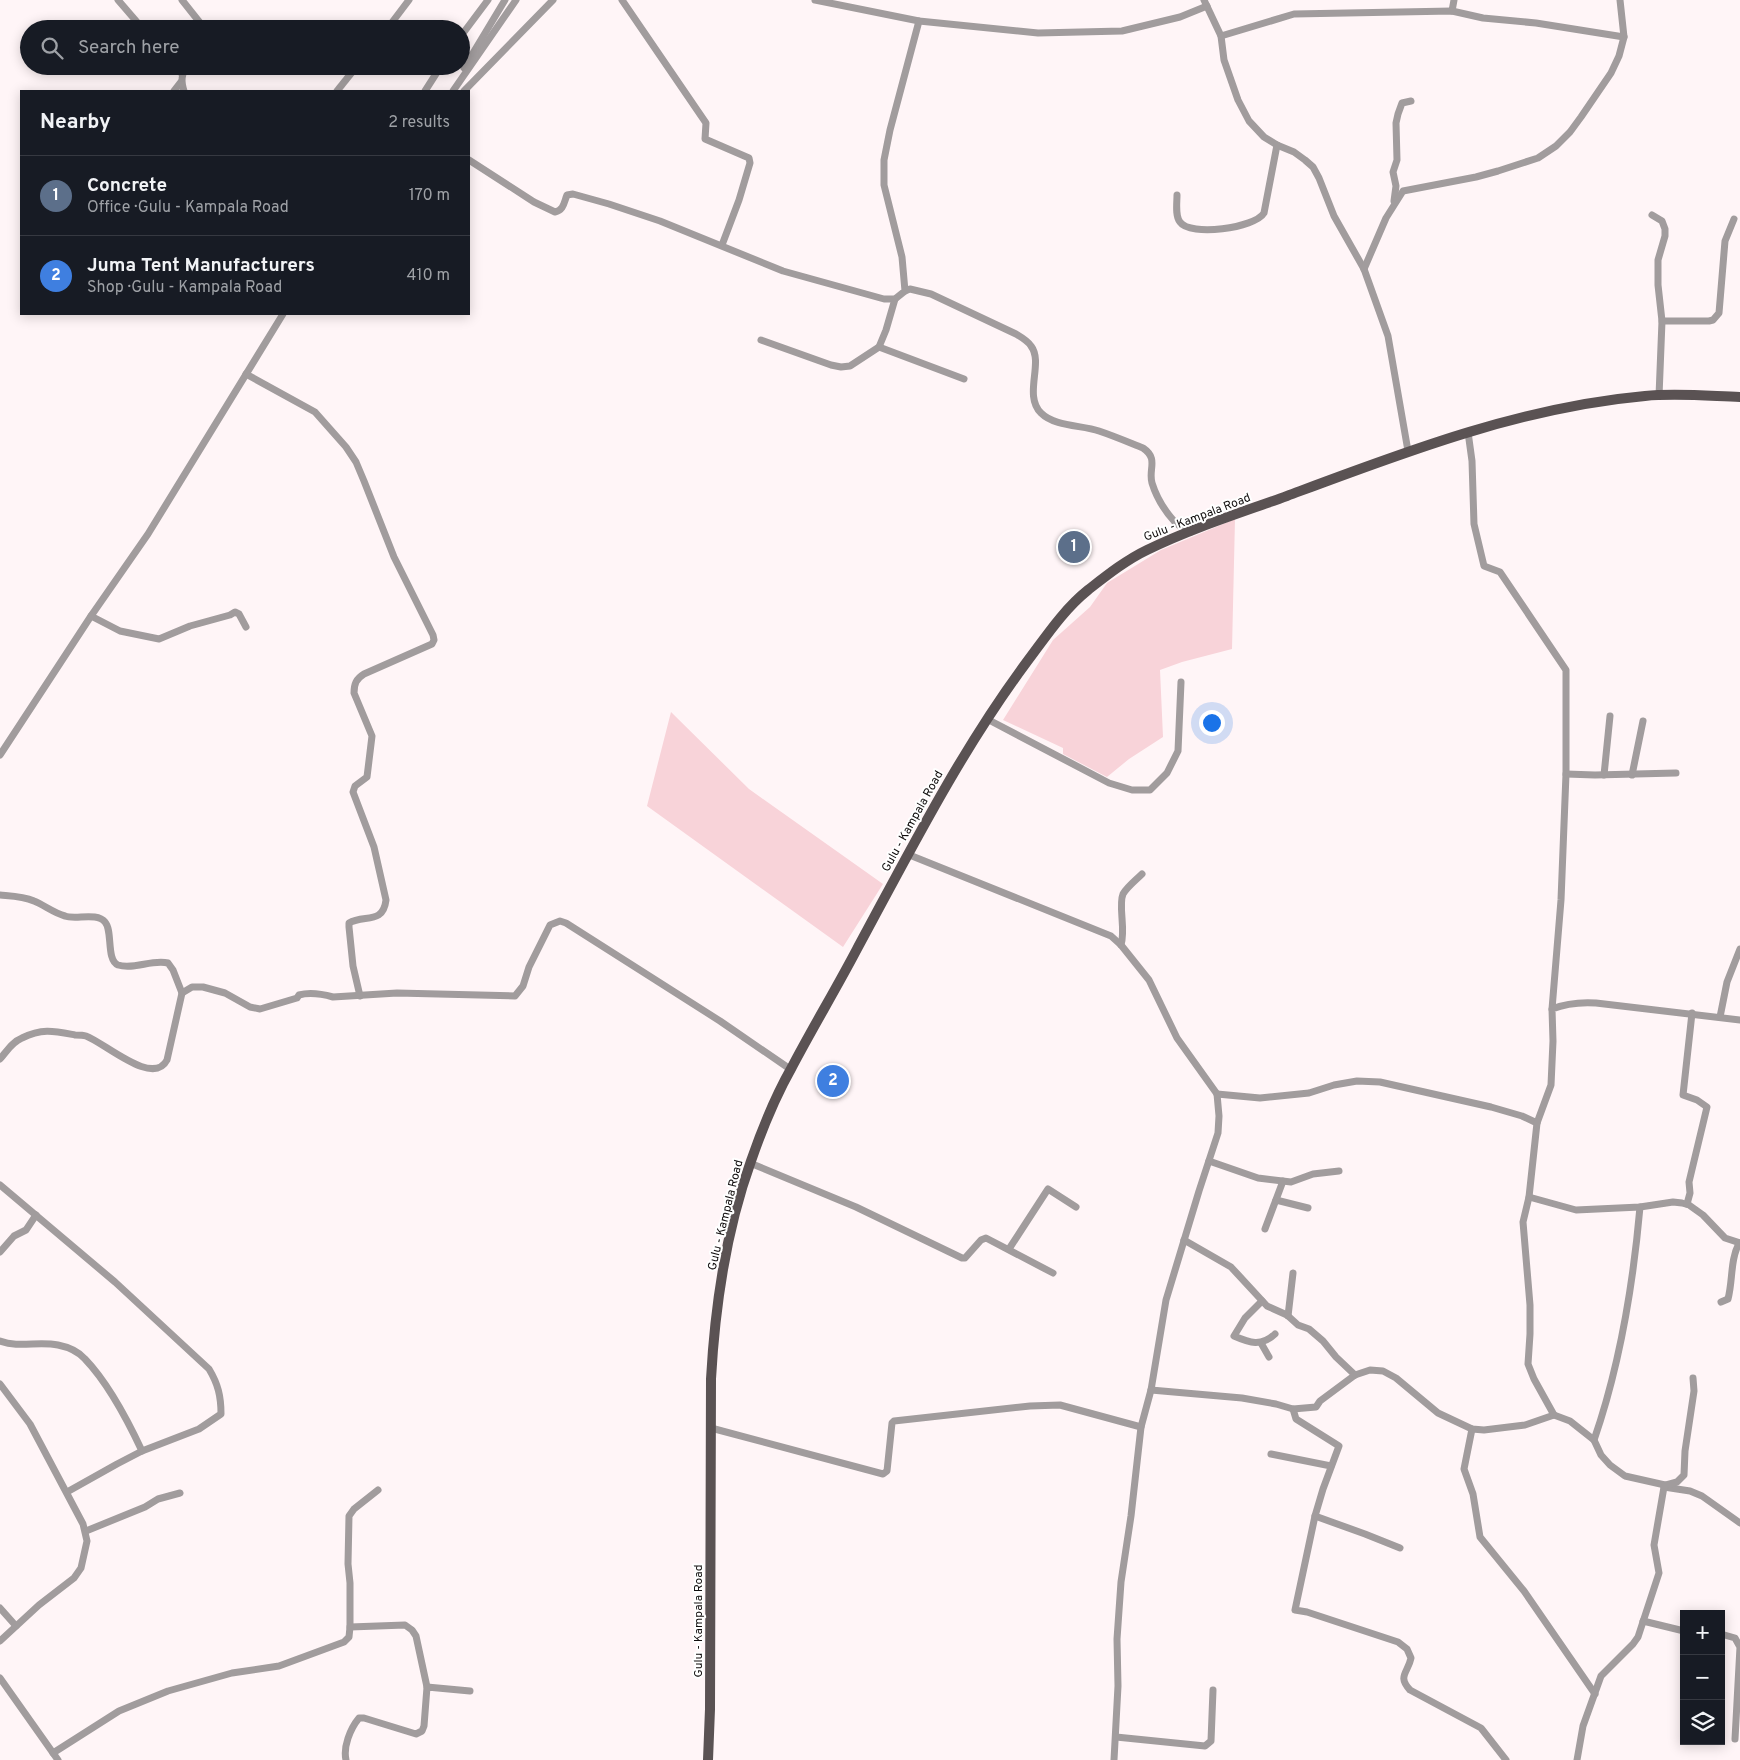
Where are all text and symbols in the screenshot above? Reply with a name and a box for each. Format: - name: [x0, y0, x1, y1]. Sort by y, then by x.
- search box: [20, 20, 470, 75]
- icon: search: [38, 34, 66, 62]
- text: Search here: [78, 36, 180, 60]
- text: Nearby: [40, 109, 111, 136]
- text: 2 results: [388, 113, 450, 133]
- text: Concrete: [87, 174, 167, 198]
- text: 1: [53, 186, 59, 206]
- text: 170 m: [409, 186, 450, 206]
- text: Office · Gulu - Kampala Road: [87, 198, 289, 218]
- text: Juma Tent Manufacturers: [87, 254, 315, 278]
- text: 2: [51, 266, 61, 286]
- text: 410 m: [407, 266, 450, 286]
- text: Shop · Gulu - Kampala Road: [87, 278, 282, 298]
- street label: Gulu - Kampala Road: [1142, 490, 1253, 546]
- pin: 1: [1058, 528, 1090, 566]
- your location: [1199, 710, 1225, 736]
- street label: Gulu - Kampala Road: [878, 768, 947, 875]
- pin: 2: [817, 1062, 849, 1100]
- street label: Gulu - Kampala Road: [705, 1158, 747, 1272]
- street label: Gulu - Kampala Road: [691, 1564, 707, 1678]
- map controls: [1680, 1610, 1725, 1745]
- button: +: [1680, 1610, 1725, 1655]
- button: −: [1680, 1655, 1725, 1700]
- button: layers: [1680, 1700, 1725, 1745]

